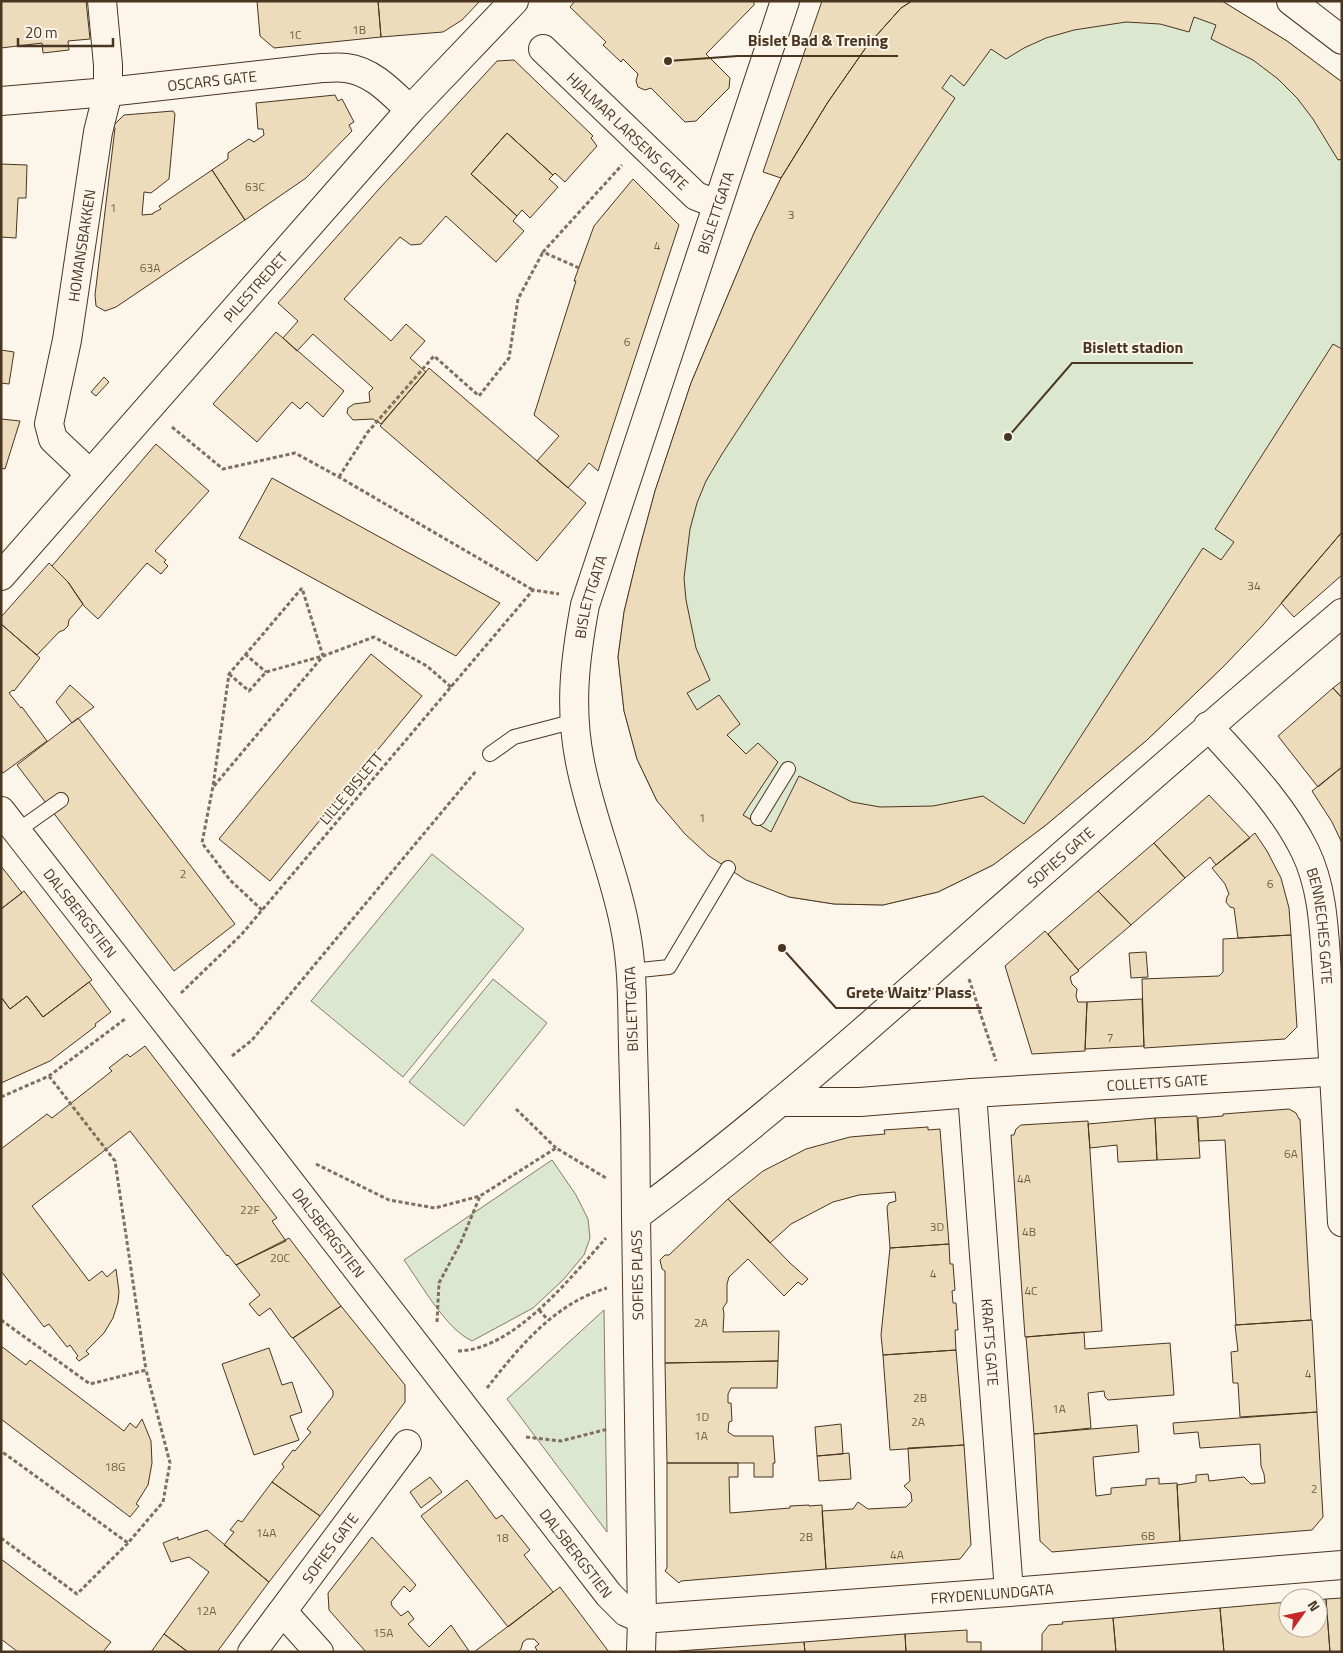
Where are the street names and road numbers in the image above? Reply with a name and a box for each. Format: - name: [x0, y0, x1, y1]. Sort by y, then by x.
- street label: OSCARS GATE: [166, 64, 258, 97]
- street label: HJALMAR LARSENS GATE: [562, 66, 694, 195]
- street label: BISLETTGATA: [691, 168, 739, 257]
- street label: HOMANSBAKKEN: [61, 188, 101, 303]
- street label: PILESTREDET: [217, 246, 293, 327]
- street label: BISLETTGATA: [568, 552, 612, 640]
- street label: LILLE BISLETT: [314, 746, 389, 830]
- street label: SOFIES GATE: [1021, 821, 1099, 893]
- street label: DALSBERGSTIEN: [38, 863, 123, 962]
- street label: BENNECHES GATE: [1301, 864, 1339, 985]
- street label: BISLETTGATA: [618, 966, 644, 1052]
- street label: COLLETTS GATE: [1106, 1067, 1209, 1096]
- street label: DALSBERGSTIEN: [287, 1183, 371, 1282]
- street label: SOFIES PLASS: [625, 1230, 649, 1320]
- street label: KRAFTS GATE: [976, 1298, 1005, 1387]
- street label: DALSBERGSTIEN: [534, 1503, 619, 1603]
- street label: SOFIES GATE: [296, 1508, 364, 1588]
- street label: FRYDENLUNDGATA: [930, 1577, 1054, 1609]

